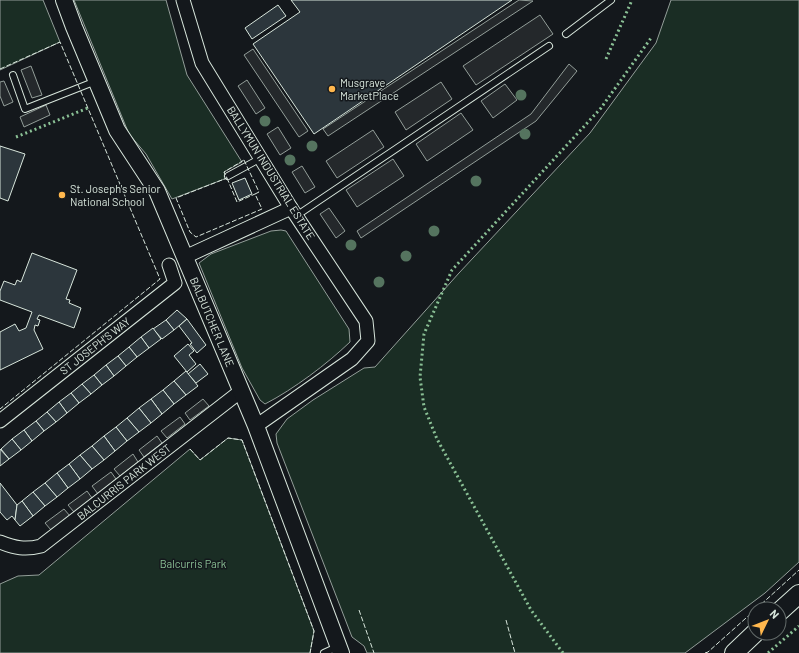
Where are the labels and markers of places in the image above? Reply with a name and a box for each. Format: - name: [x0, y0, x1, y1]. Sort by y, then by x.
- place label: Musgrave MarketPlace: [340, 76, 399, 102]
- marker: Musgrave MarketPlace: [327, 84, 337, 94]
- place label: St. Joseph's Senior National School: [70, 182, 161, 208]
- marker: St. Joseph's Senior National School: [57, 190, 67, 200]

